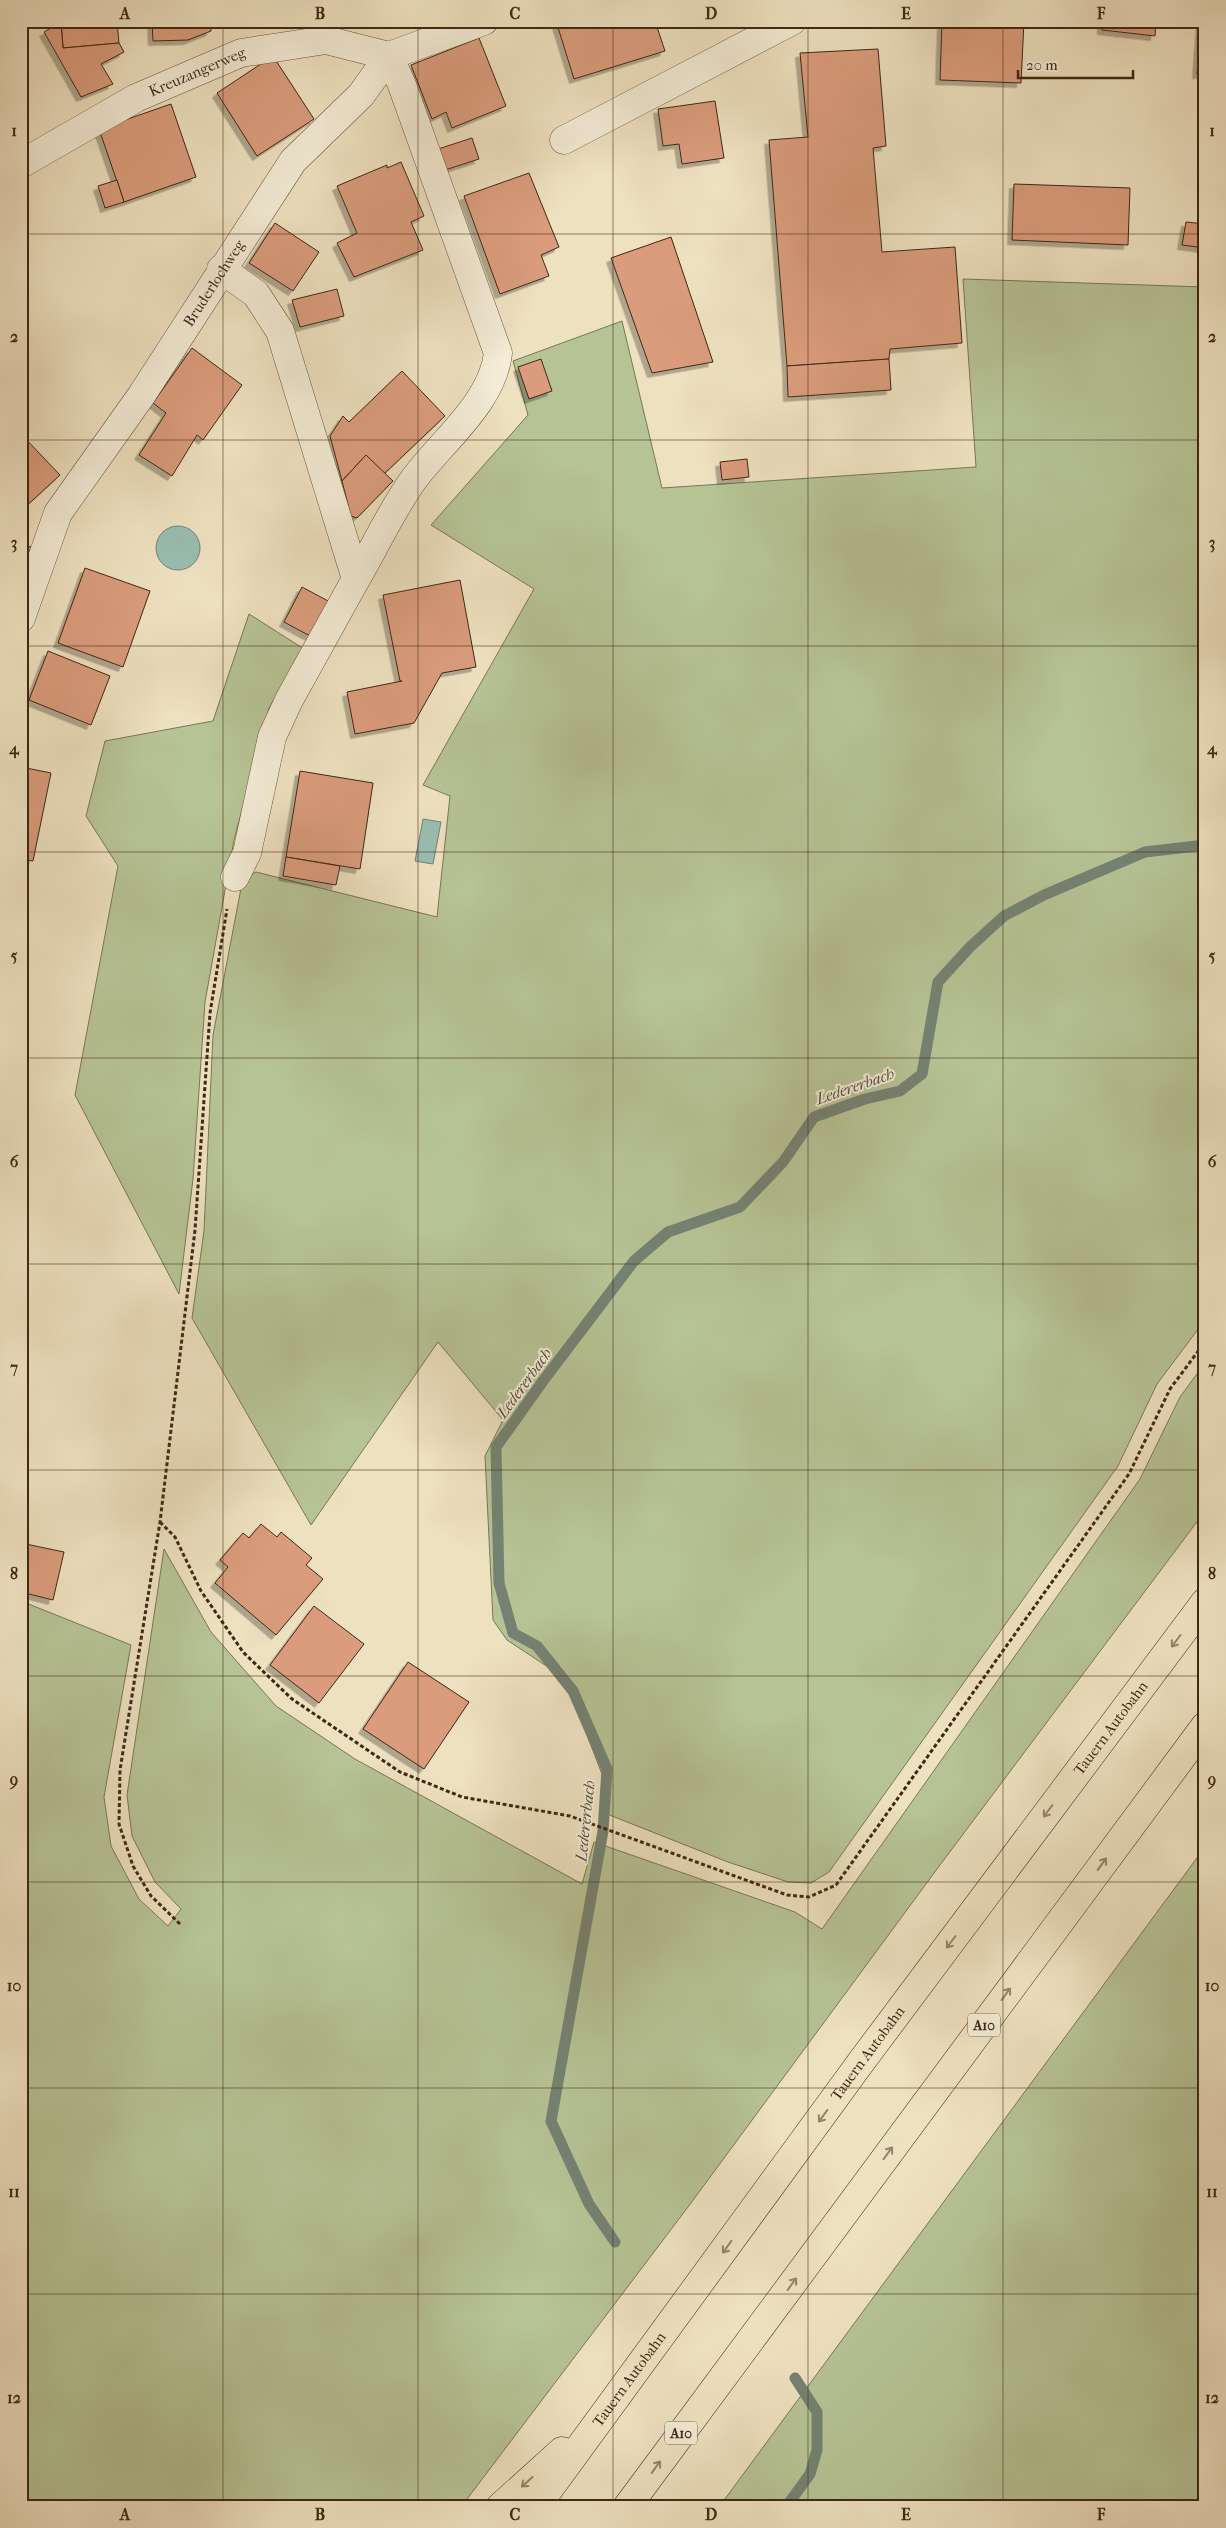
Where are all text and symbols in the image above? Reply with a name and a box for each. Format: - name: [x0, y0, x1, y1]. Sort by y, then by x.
- text: A: [119, 4, 131, 23]
- text: B: [315, 4, 325, 23]
- text: C: [510, 4, 521, 23]
- text: D: [705, 4, 717, 23]
- text: E: [901, 4, 911, 23]
- text: F: [1096, 4, 1106, 23]
- street label: Kreuzangerweg: [146, 43, 249, 101]
- scale bar: [1018, 48, 1134, 80]
- text: 20 m: [1026, 56, 1058, 74]
- text: 1: [11, 121, 17, 140]
- text: 1: [1209, 121, 1215, 140]
- street label: Bruderlochweg: [179, 236, 249, 330]
- text: 2: [10, 327, 18, 346]
- text: 2: [1208, 327, 1216, 346]
- text: 3: [11, 533, 17, 553]
- text: 3: [1209, 533, 1215, 553]
- text: 4: [8, 739, 20, 759]
- text: 4: [1206, 739, 1218, 759]
- text: 5: [11, 946, 18, 965]
- text: 5: [1209, 946, 1216, 965]
- water label: Ledererbach: [812, 1064, 897, 1109]
- text: 6: [10, 1152, 19, 1171]
- text: 6: [1208, 1152, 1217, 1171]
- water label: Ledererbach: [492, 1344, 556, 1422]
- text: 7: [9, 1358, 18, 1377]
- text: 7: [1207, 1358, 1216, 1377]
- text: 8: [10, 1564, 18, 1583]
- text: 8: [1208, 1564, 1216, 1583]
- one-way arrow: [1170, 1634, 1181, 1647]
- street label: Tauern Autobahn: [1070, 1677, 1152, 1779]
- text: 9: [9, 1770, 18, 1790]
- text: 9: [1207, 1770, 1216, 1790]
- water label: Ledererbach: [571, 1779, 599, 1864]
- one-way arrow: [1043, 1804, 1053, 1818]
- one-way arrow: [1097, 1858, 1108, 1871]
- one-way arrow: [946, 1935, 956, 1949]
- text: 10: [7, 1976, 21, 1995]
- text: 10: [1205, 1976, 1219, 1995]
- one-way arrow: [1001, 1987, 1011, 2001]
- street label: Tauern Autobahn: [827, 2002, 909, 2104]
- road number: A10: [968, 2014, 1000, 2036]
- one-way arrow: [817, 2109, 828, 2122]
- one-way arrow: [883, 2147, 894, 2160]
- text: 11: [8, 2182, 20, 2201]
- text: 11: [1206, 2182, 1218, 2201]
- one-way arrow: [722, 2240, 732, 2254]
- one-way arrow: [787, 2277, 797, 2291]
- street label: Tauern Autobahn: [589, 2328, 670, 2430]
- text: 12: [7, 2388, 21, 2407]
- text: 12: [1205, 2388, 1219, 2407]
- road number: A10: [665, 2422, 697, 2444]
- one-way arrow: [651, 2460, 661, 2474]
- one-way arrow: [520, 2477, 533, 2488]
- text: A: [119, 2505, 131, 2524]
- text: B: [315, 2505, 325, 2524]
- text: C: [510, 2505, 521, 2524]
- text: D: [705, 2505, 717, 2524]
- text: E: [901, 2505, 911, 2524]
- text: F: [1096, 2505, 1106, 2524]

